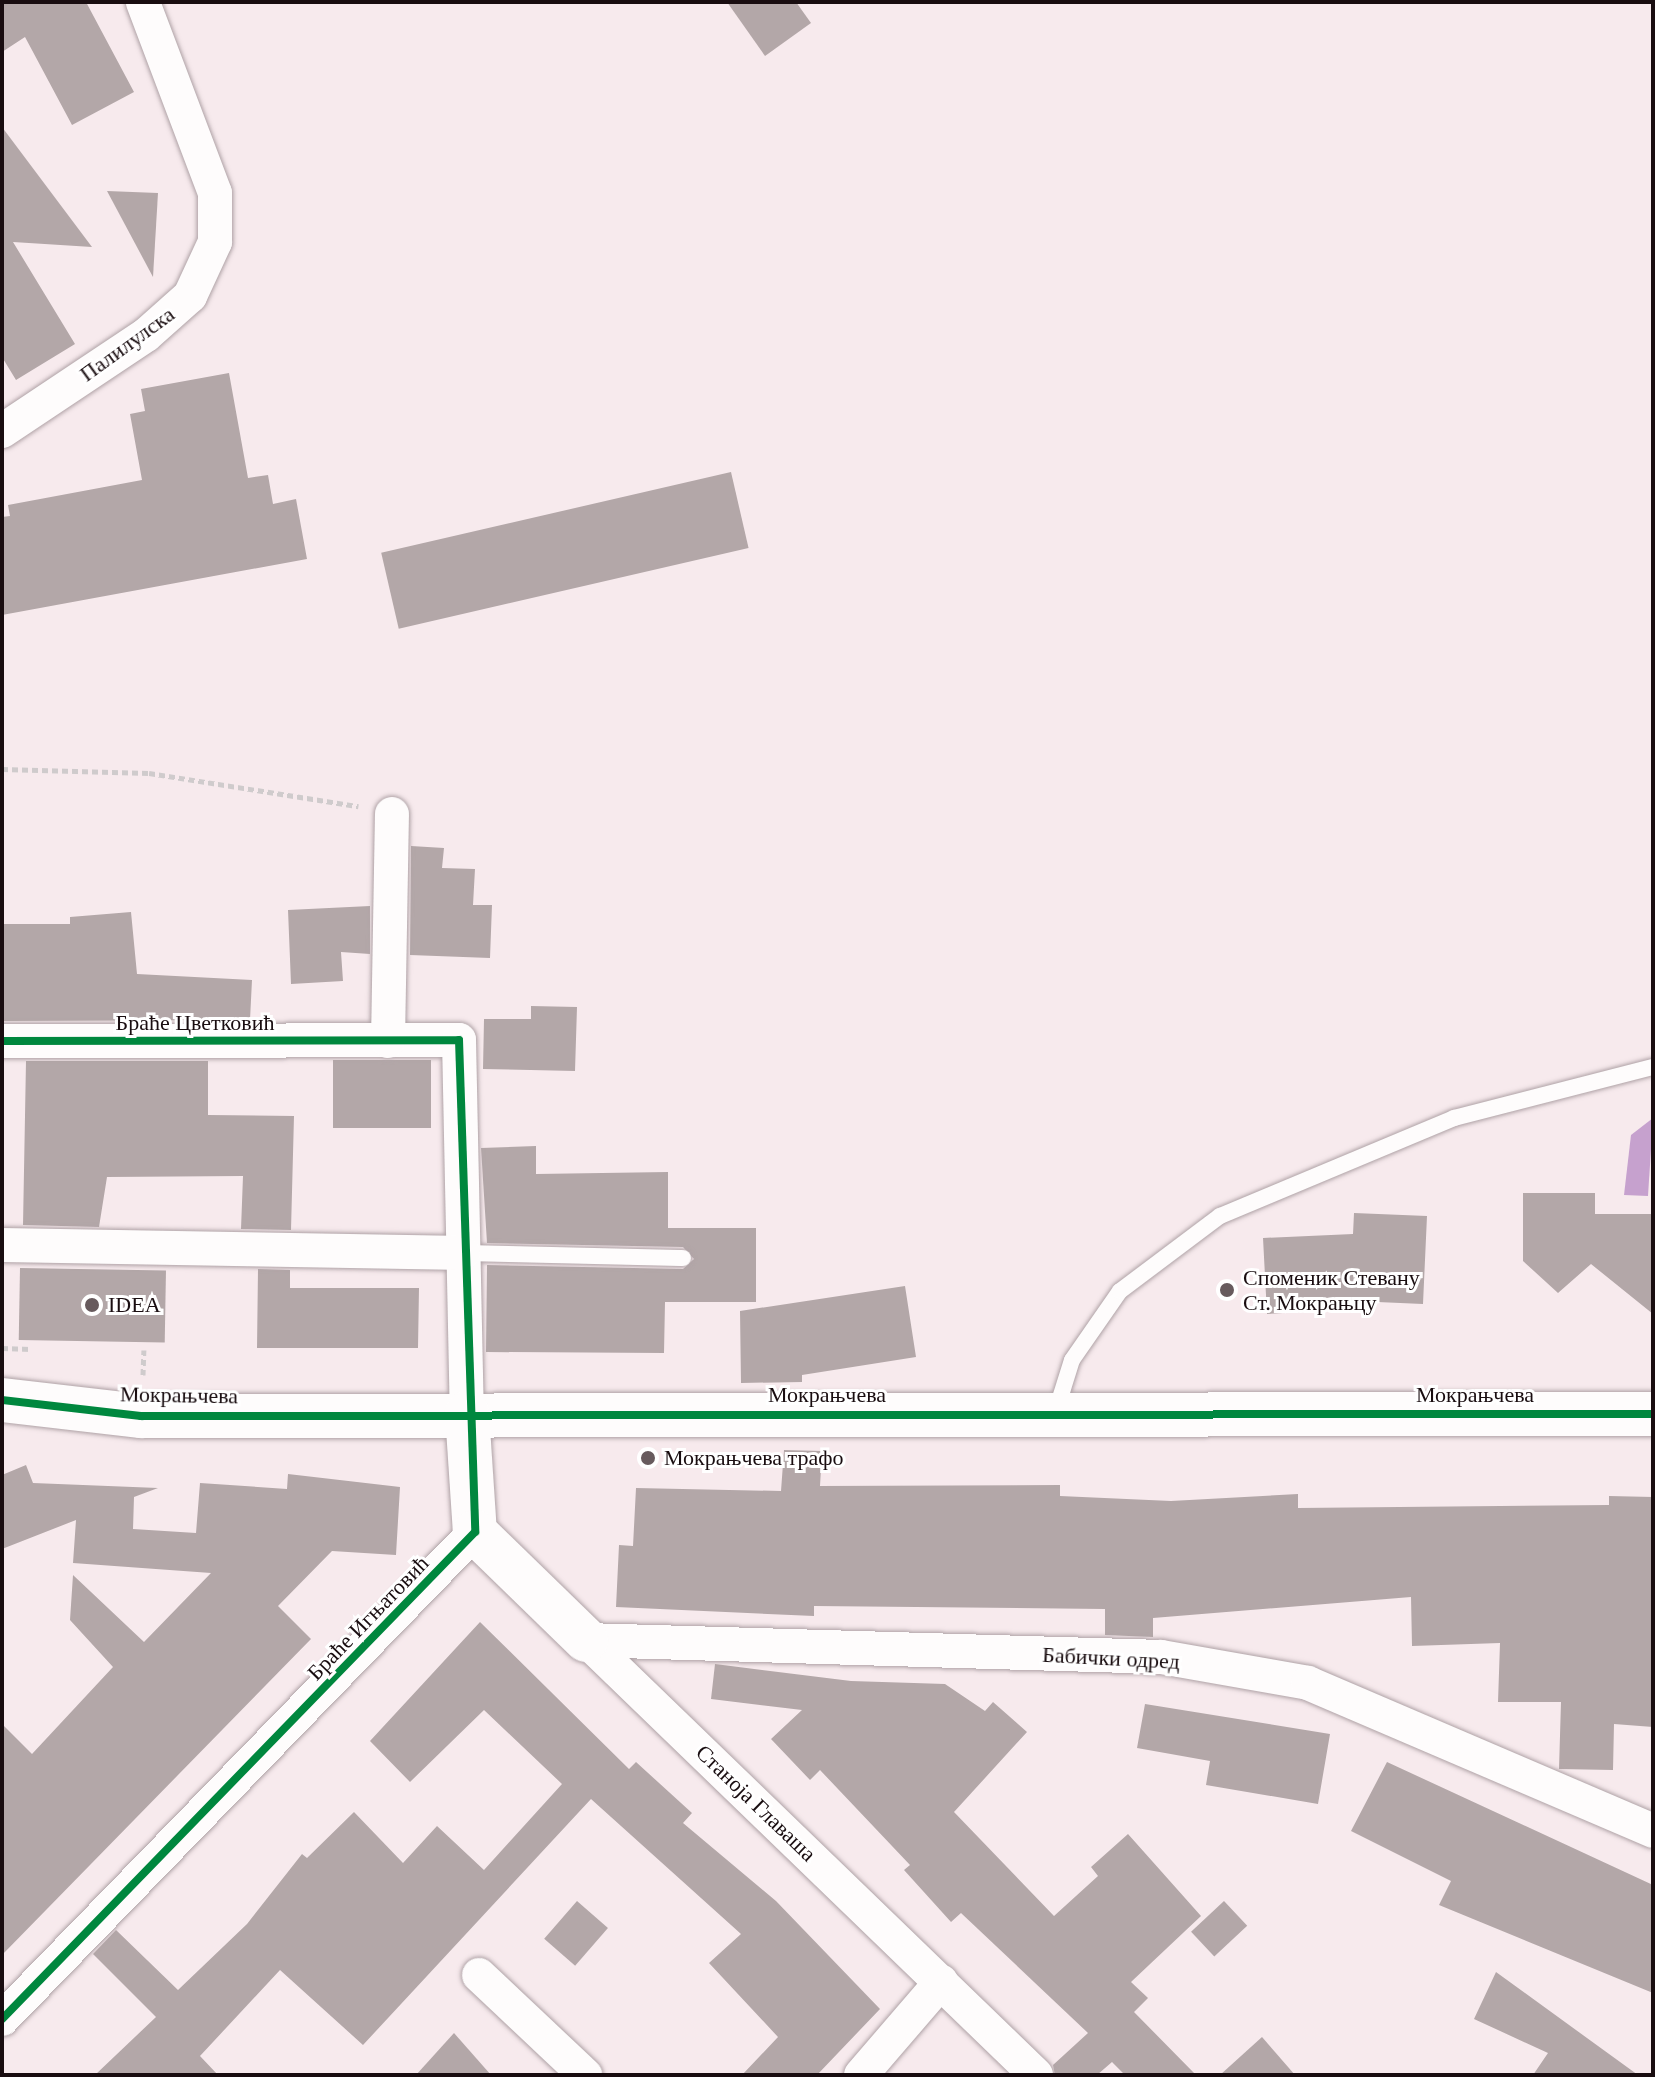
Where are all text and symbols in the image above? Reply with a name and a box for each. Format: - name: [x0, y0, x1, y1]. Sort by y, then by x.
- street label: Палилулска: [75, 301, 179, 387]
- street label: Браће Цветковић: [116, 1010, 274, 1036]
- place label: Споменик Стевану Ст. Мокрањцу: [1243, 1264, 1420, 1316]
- marker: Споменик Стевану Ст. Мокрањцу: [1218, 1281, 1236, 1299]
- place label: IDEA: [108, 1292, 161, 1318]
- marker: IDEA: [83, 1296, 101, 1314]
- street label: Мокрањчева: [120, 1381, 238, 1409]
- street label: Мокрањчева: [768, 1382, 886, 1408]
- street label: Мокрањчева: [1416, 1382, 1534, 1408]
- place label: Мокрањчева трафо: [664, 1445, 843, 1471]
- marker: Мокрањчева трафо: [639, 1449, 657, 1467]
- street label: Браће Игњатовић: [302, 1550, 434, 1686]
- street label: Бабички одред: [1042, 1641, 1180, 1675]
- street label: Станоја Главаша: [691, 1739, 821, 1867]

